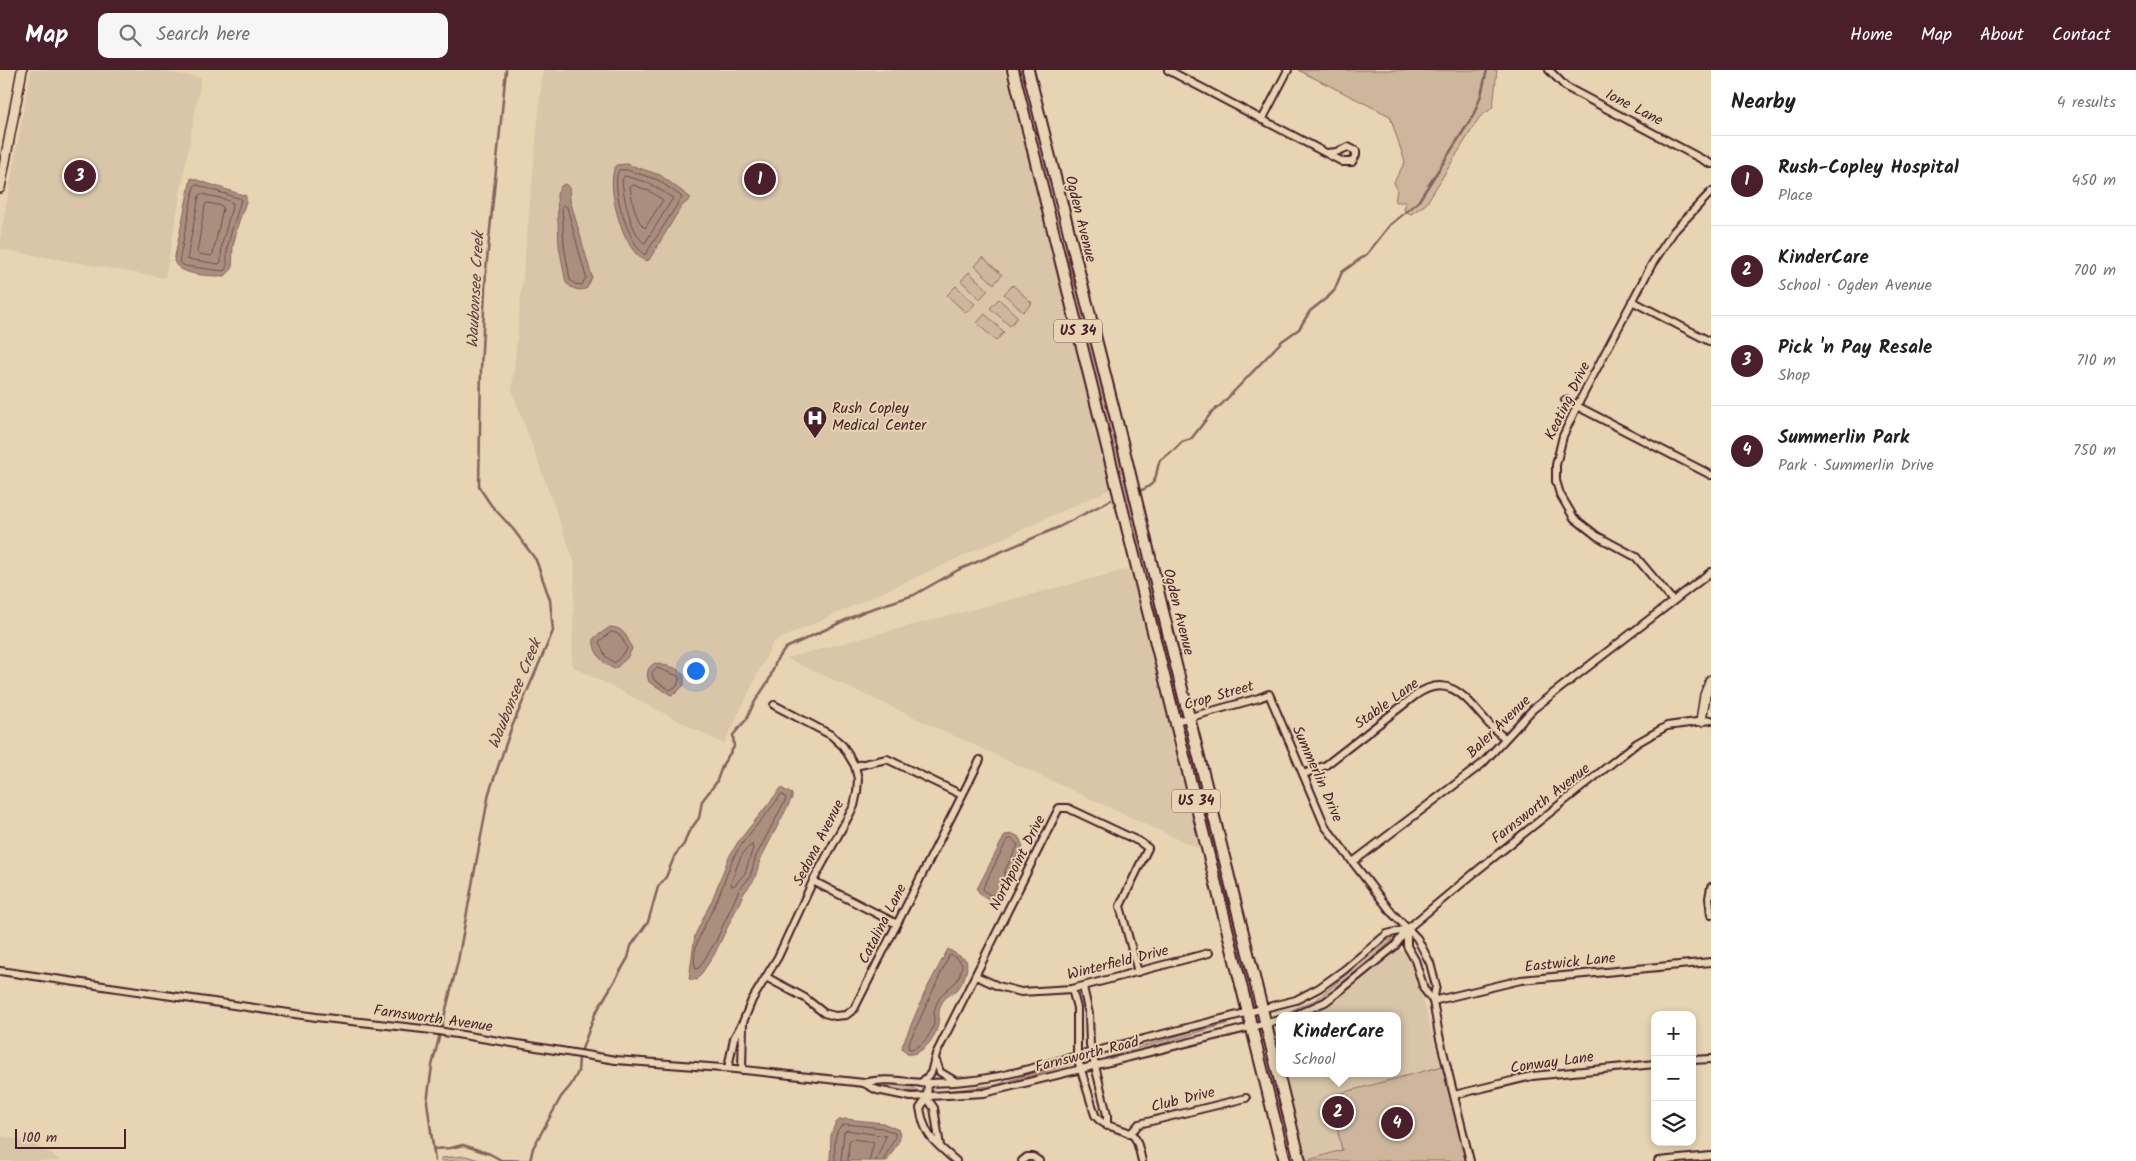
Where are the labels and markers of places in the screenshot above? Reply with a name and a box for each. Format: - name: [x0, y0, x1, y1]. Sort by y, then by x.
- pin: 3: [64, 157, 96, 195]
- pin: 1: [744, 160, 776, 198]
- place label: Rush Copley Medical Center: [832, 397, 927, 438]
- hospital icon: Rush Copley Medical Center: [802, 405, 828, 439]
- pin: 2: [1322, 1093, 1354, 1131]
- pin: 4: [1381, 1104, 1413, 1142]

